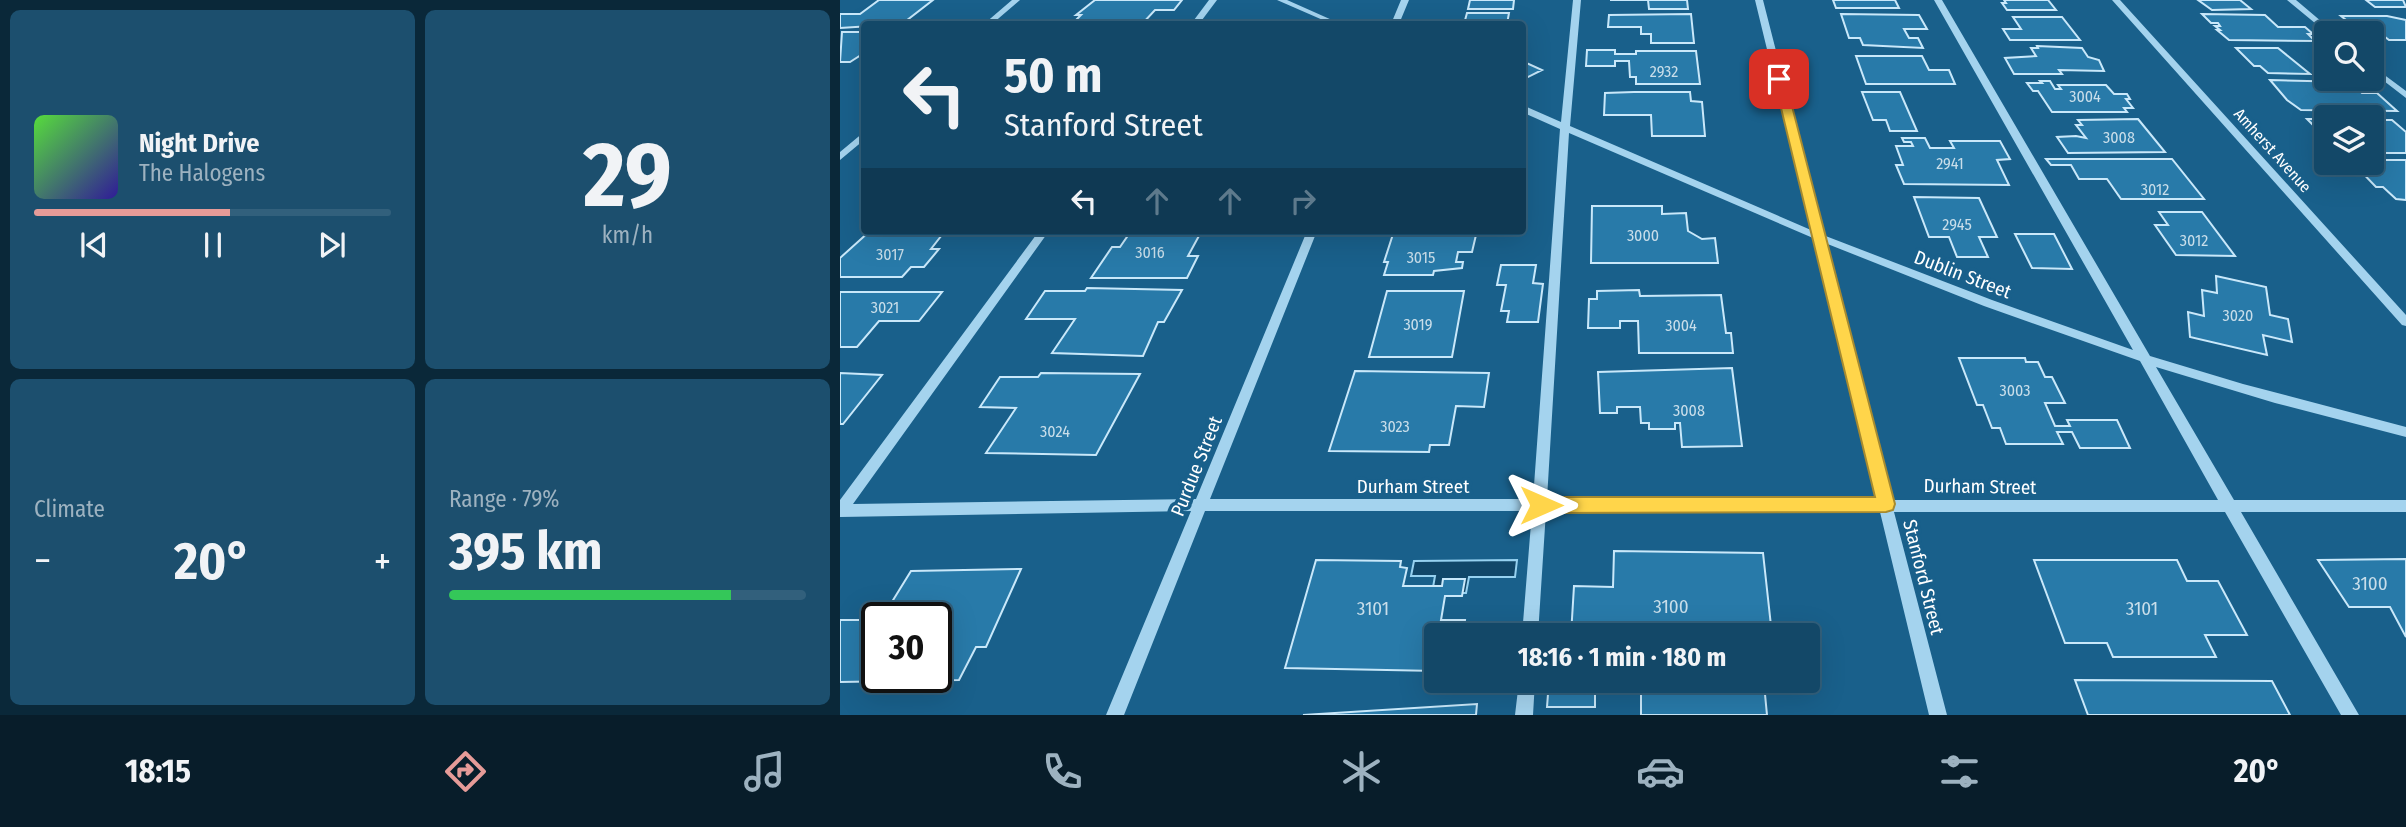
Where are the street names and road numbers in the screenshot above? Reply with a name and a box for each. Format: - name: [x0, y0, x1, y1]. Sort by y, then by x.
- street label: Amherst Avenue: [2230, 104, 2315, 196]
- street label: Dublin Street: [1911, 245, 2015, 304]
- street label: Purdue Street: [1166, 412, 1227, 520]
- street label: Durham Street: [1923, 474, 2037, 499]
- street label: Durham Street: [1357, 475, 1470, 498]
- street label: Stanford Street: [1898, 517, 1949, 638]

